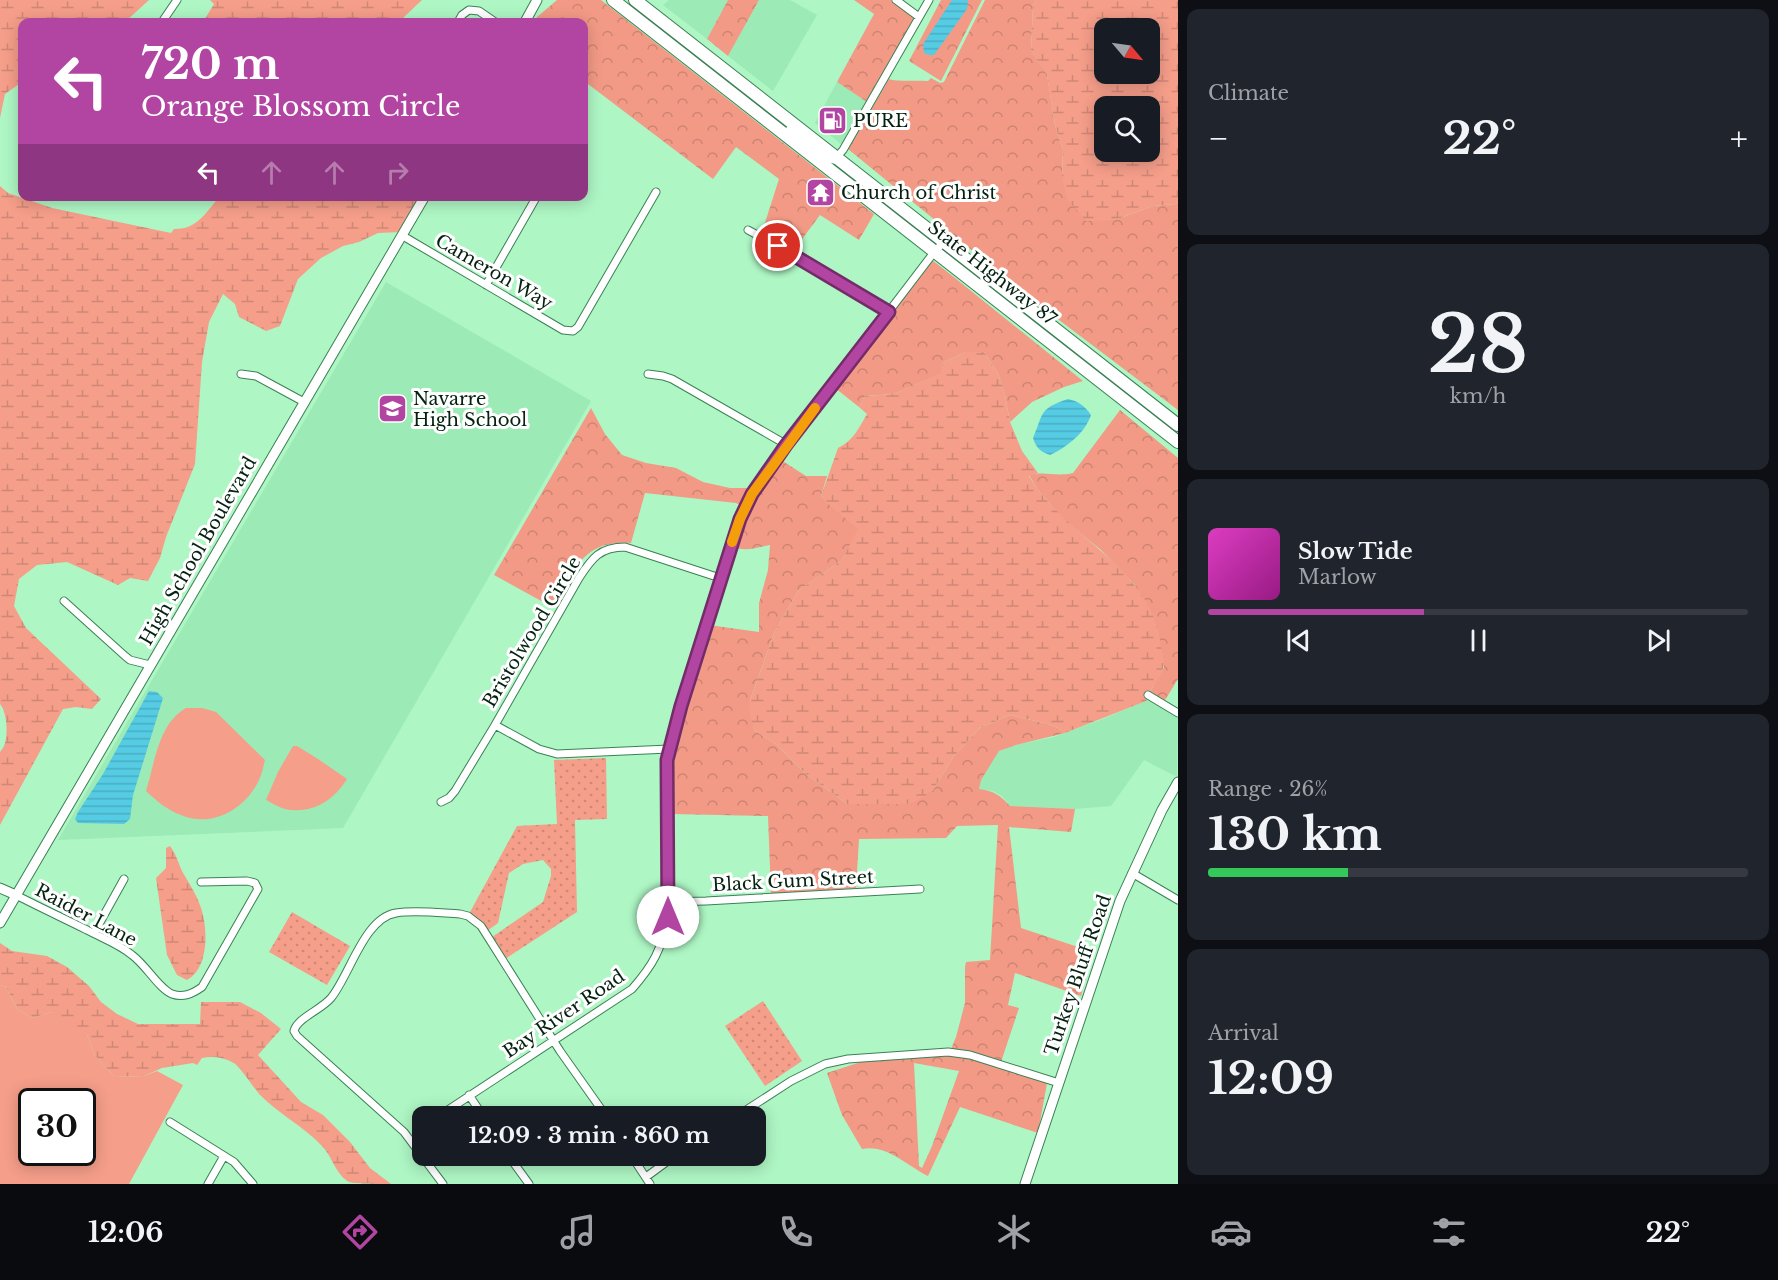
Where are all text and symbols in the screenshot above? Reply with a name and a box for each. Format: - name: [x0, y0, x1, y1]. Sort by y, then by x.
- north arrow: [1094, 18, 1160, 84]
- map controls: [1094, 18, 1160, 162]
- text: 720 m: [141, 38, 279, 90]
- icon: left: [42, 42, 120, 120]
- text: Climate: [1208, 81, 1289, 105]
- text: Orange Blossom Circle: [141, 90, 460, 123]
- button: search: [1094, 96, 1160, 162]
- fuel station icon: PURE: [816, 105, 848, 137]
- place label: PURE: [853, 110, 908, 132]
- text: 22°: [1443, 110, 1516, 166]
- text: −: [1208, 118, 1229, 159]
- text: +: [1730, 118, 1748, 159]
- icon: left: [192, 156, 225, 189]
- icon: ahead: [255, 156, 288, 189]
- icon: ahead: [318, 156, 351, 189]
- icon: right: [381, 156, 414, 189]
- temple icon: Church of Christ: [804, 177, 836, 209]
- place label: Church of Christ: [841, 182, 997, 204]
- street label: State Highway 87: [923, 216, 1061, 331]
- pin: [752, 220, 803, 271]
- icon: arrive: [761, 229, 794, 262]
- street label: Cameron Way: [431, 230, 557, 315]
- text: 28: [1428, 296, 1528, 393]
- text: km/h: [1450, 384, 1506, 408]
- place label: Navarre High School: [413, 388, 527, 431]
- school or university icon: Navarre High School: [376, 393, 408, 425]
- street label: High School Boulevard: [135, 453, 261, 649]
- text: Slow Tide: [1298, 538, 1413, 565]
- street label: Bristolwood Circle: [478, 553, 586, 711]
- text: Marlow: [1298, 565, 1377, 589]
- icon: previous: [1282, 624, 1315, 657]
- icon: pause: [1462, 624, 1495, 657]
- icon: next: [1642, 624, 1675, 657]
- text: Range · 26%: [1208, 777, 1328, 801]
- text: 130 km: [1208, 806, 1382, 862]
- street label: Black Gum Street: [712, 866, 874, 896]
- street label: Raider Lane: [31, 879, 141, 951]
- position arrow: [636, 885, 700, 949]
- street label: Turkey Bluff Road: [1040, 892, 1116, 1058]
- street label: Bay River Road: [499, 965, 629, 1063]
- text: Arrival: [1208, 1021, 1279, 1045]
- text: 12:09: [1208, 1050, 1334, 1106]
- speed limit sign: 30: [18, 1088, 96, 1166]
- text: 12:09 · 3 min · 860 m: [468, 1122, 710, 1149]
- icon: directions: [339, 1211, 381, 1253]
- icon: music: [557, 1211, 599, 1253]
- icon: phone: [775, 1211, 817, 1253]
- icon: climate: [993, 1211, 1035, 1253]
- icon: car: [1210, 1211, 1252, 1253]
- icon: filters: [1428, 1211, 1470, 1253]
- text: 12:06: [88, 1216, 163, 1249]
- text: 22°: [1646, 1216, 1690, 1249]

